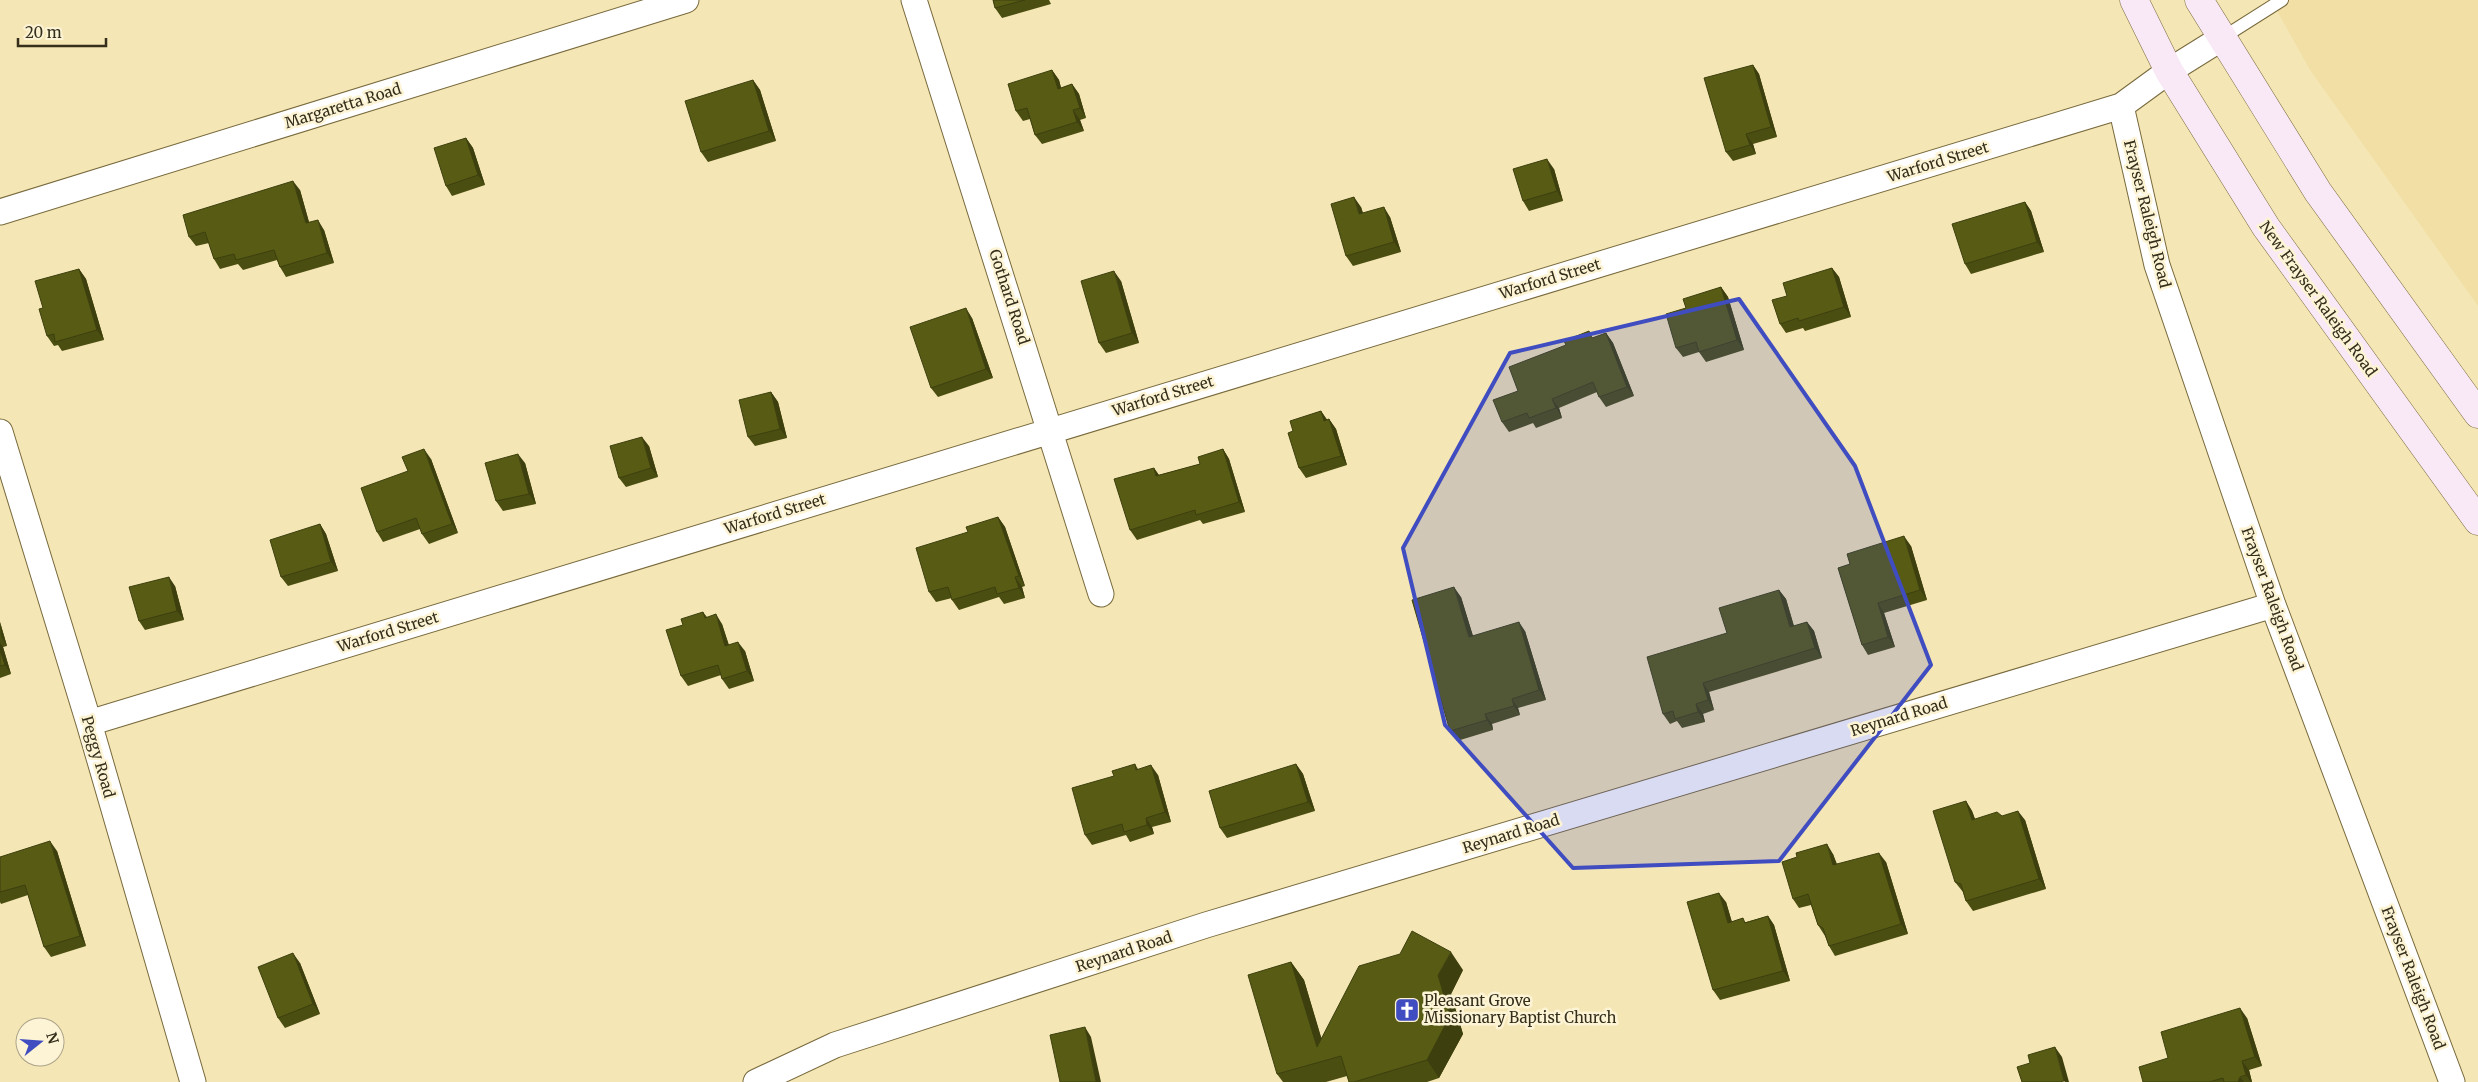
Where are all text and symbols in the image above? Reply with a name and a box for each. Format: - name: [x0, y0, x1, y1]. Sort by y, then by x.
- scale bar: [18, 15, 105, 47]
- text: 20 m: [25, 23, 62, 42]
- street label: Margaretta Road: [282, 79, 403, 132]
- street label: Warford Street: [1884, 137, 1991, 186]
- street label: Frayser Raleigh Road: [2120, 138, 2175, 290]
- street label: New Frayser Raleigh Road: [2256, 217, 2381, 380]
- street label: Gothard Road: [985, 247, 1034, 347]
- street label: Warford Street: [1496, 254, 1603, 303]
- street label: Warford Street: [1109, 371, 1216, 420]
- street label: Warford Street: [721, 489, 828, 538]
- street label: Frayser Raleigh Road: [2238, 524, 2307, 673]
- street label: Warford Street: [334, 607, 441, 656]
- street label: Reynard Road: [1848, 693, 1950, 740]
- street label: Peggy Road: [78, 714, 119, 800]
- street label: Reynard Road: [1460, 810, 1562, 857]
- street label: Frayser Raleigh Road: [2377, 904, 2450, 1052]
- street label: Reynard Road: [1073, 927, 1174, 976]
- place label: Pleasant Grove Missionary Baptist Church: [1424, 991, 1616, 1027]
- church icon: Pleasant Grove Missionary Baptist Church: [1394, 997, 1420, 1023]
- north arrow: [15, 1017, 65, 1067]
- text: N: [42, 1030, 63, 1046]

